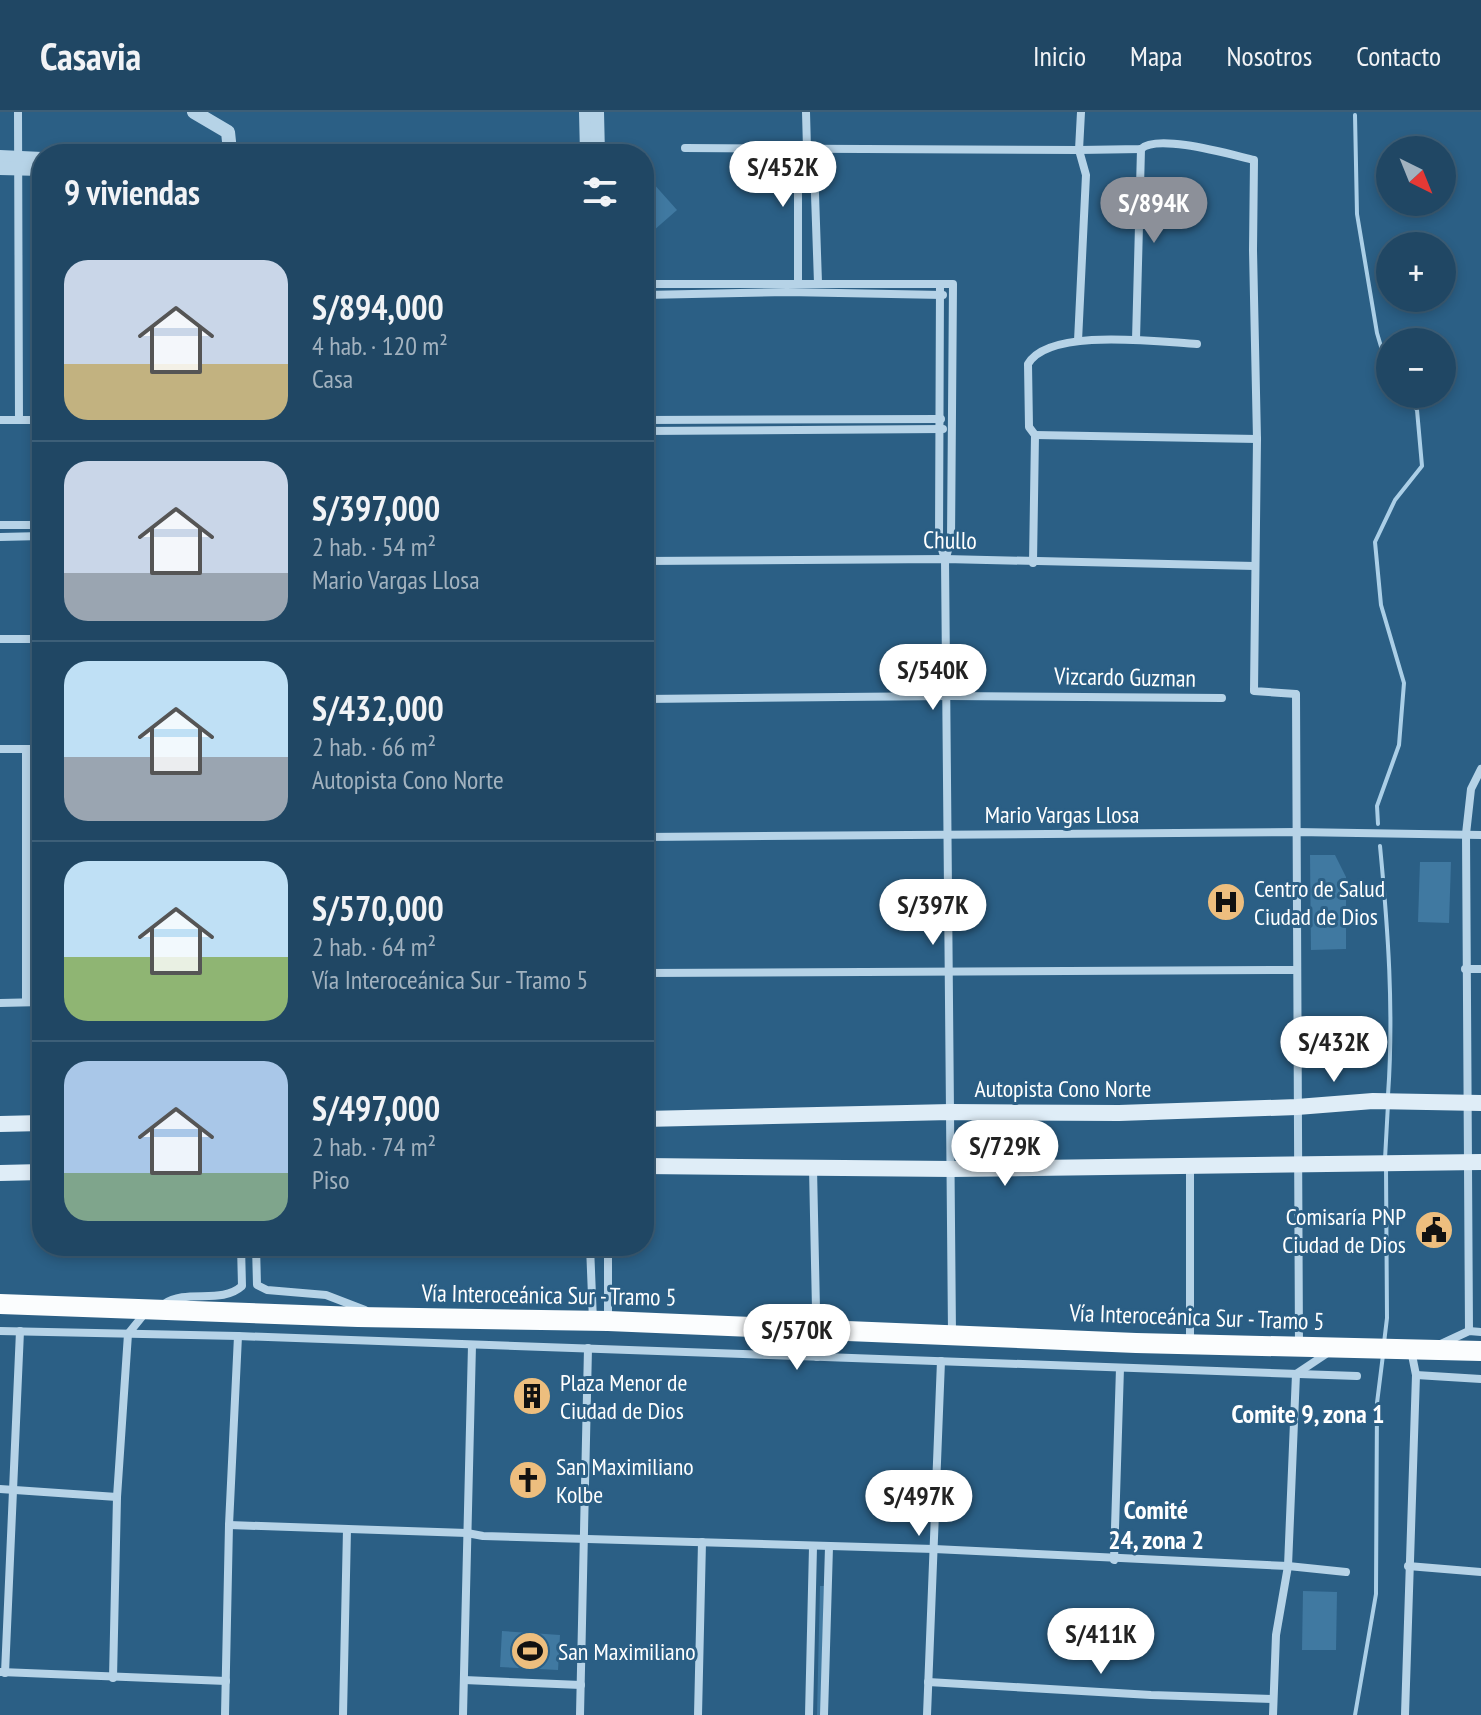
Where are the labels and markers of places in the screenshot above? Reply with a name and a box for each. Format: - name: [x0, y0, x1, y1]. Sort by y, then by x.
- pin: S/452K: [718, 141, 848, 209]
- pin: S/894K: [1089, 177, 1219, 245]
- pin: S/540K: [868, 644, 998, 712]
- place label: Centro de Salud Ciudad de Dios: [1254, 873, 1385, 932]
- pin: S/397K: [868, 879, 998, 947]
- hospital icon: Centro de Salud Ciudad de Dios: [1205, 881, 1247, 923]
- pin: S/432K: [1269, 1016, 1399, 1084]
- pin: S/729K: [940, 1120, 1070, 1188]
- place label: Comisaría PNP Ciudad de Dios: [1282, 1201, 1406, 1260]
- public building icon: Comisaría PNP Ciudad de Dios: [1413, 1209, 1455, 1251]
- pin: S/570K: [732, 1304, 862, 1372]
- place label: Plaza Menor de Ciudad de Dios: [560, 1367, 687, 1426]
- building icon: Plaza Menor de Ciudad de Dios: [511, 1375, 553, 1417]
- place label: San Maximiliano Kolbe: [556, 1451, 694, 1510]
- church icon: San Maximiliano Kolbe: [507, 1459, 549, 1501]
- pin: S/497K: [854, 1470, 984, 1538]
- pin: S/411K: [1036, 1608, 1166, 1676]
- sports icon: San Maximiliano: [509, 1630, 551, 1672]
- place label: San Maximiliano: [558, 1636, 696, 1667]

